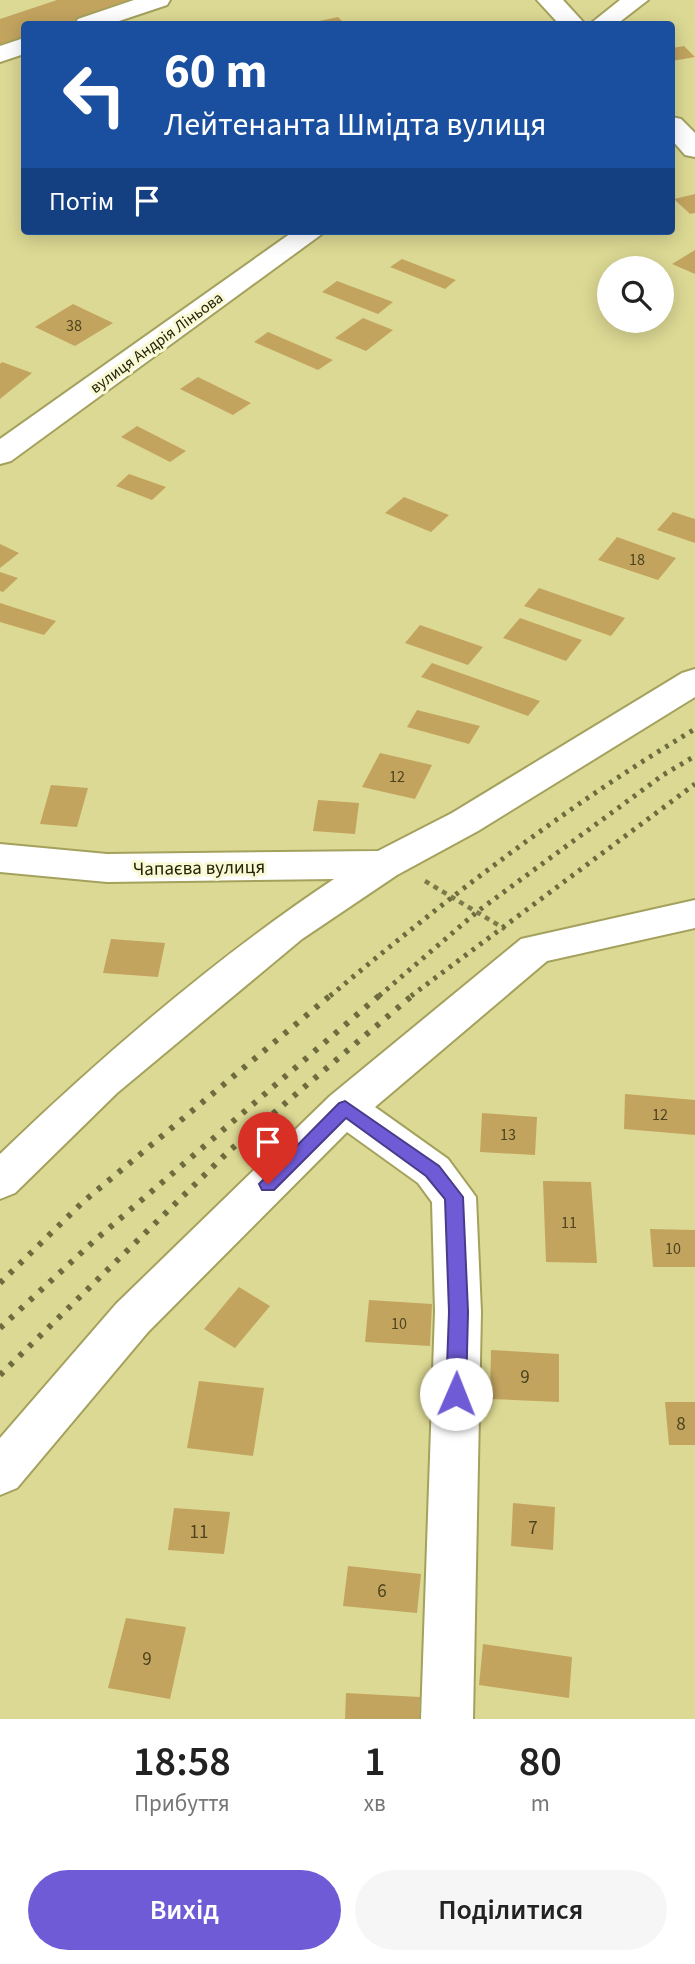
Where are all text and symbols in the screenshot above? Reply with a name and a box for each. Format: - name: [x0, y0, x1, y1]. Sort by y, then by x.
- text: 60 m: [164, 37, 268, 107]
- icon: left: [49, 49, 140, 140]
- text: Лейтенанта Шмідта вулиця: [164, 102, 547, 148]
- icon: arrive: [128, 182, 166, 220]
- text: Потім: [49, 183, 114, 220]
- map controls: [597, 256, 674, 333]
- button: search: [597, 256, 674, 333]
- street label: вулиця Андрія Ліньова: [86, 287, 228, 399]
- house number: 38: [66, 315, 82, 337]
- house number: 18: [629, 549, 645, 571]
- house number: 12: [389, 766, 405, 788]
- street label: Чапаєва вулиця: [133, 854, 265, 883]
- house number: 12: [652, 1104, 668, 1126]
- pin: [238, 1112, 298, 1184]
- icon: arrive: [249, 1123, 287, 1161]
- house number: 13: [500, 1124, 516, 1146]
- house number: 11: [561, 1212, 577, 1234]
- house number: 10: [665, 1238, 681, 1260]
- house number: 10: [391, 1313, 407, 1335]
- position arrow: [419, 1357, 493, 1431]
- house number: 9: [520, 1364, 530, 1391]
- house number: 8: [676, 1411, 686, 1438]
- house number: 7: [528, 1515, 538, 1542]
- house number: 11: [190, 1519, 208, 1546]
- house number: 6: [377, 1578, 387, 1605]
- house number: 9: [142, 1646, 152, 1673]
- text: 18:58: [133, 1732, 231, 1792]
- text: 1: [364, 1732, 386, 1792]
- text: 80: [519, 1732, 562, 1792]
- text: Прибуття: [134, 1787, 230, 1820]
- text: хв: [364, 1787, 386, 1820]
- text: m: [531, 1787, 550, 1820]
- button: Вихід: [28, 1870, 341, 1950]
- button: Поділитися: [355, 1870, 667, 1950]

